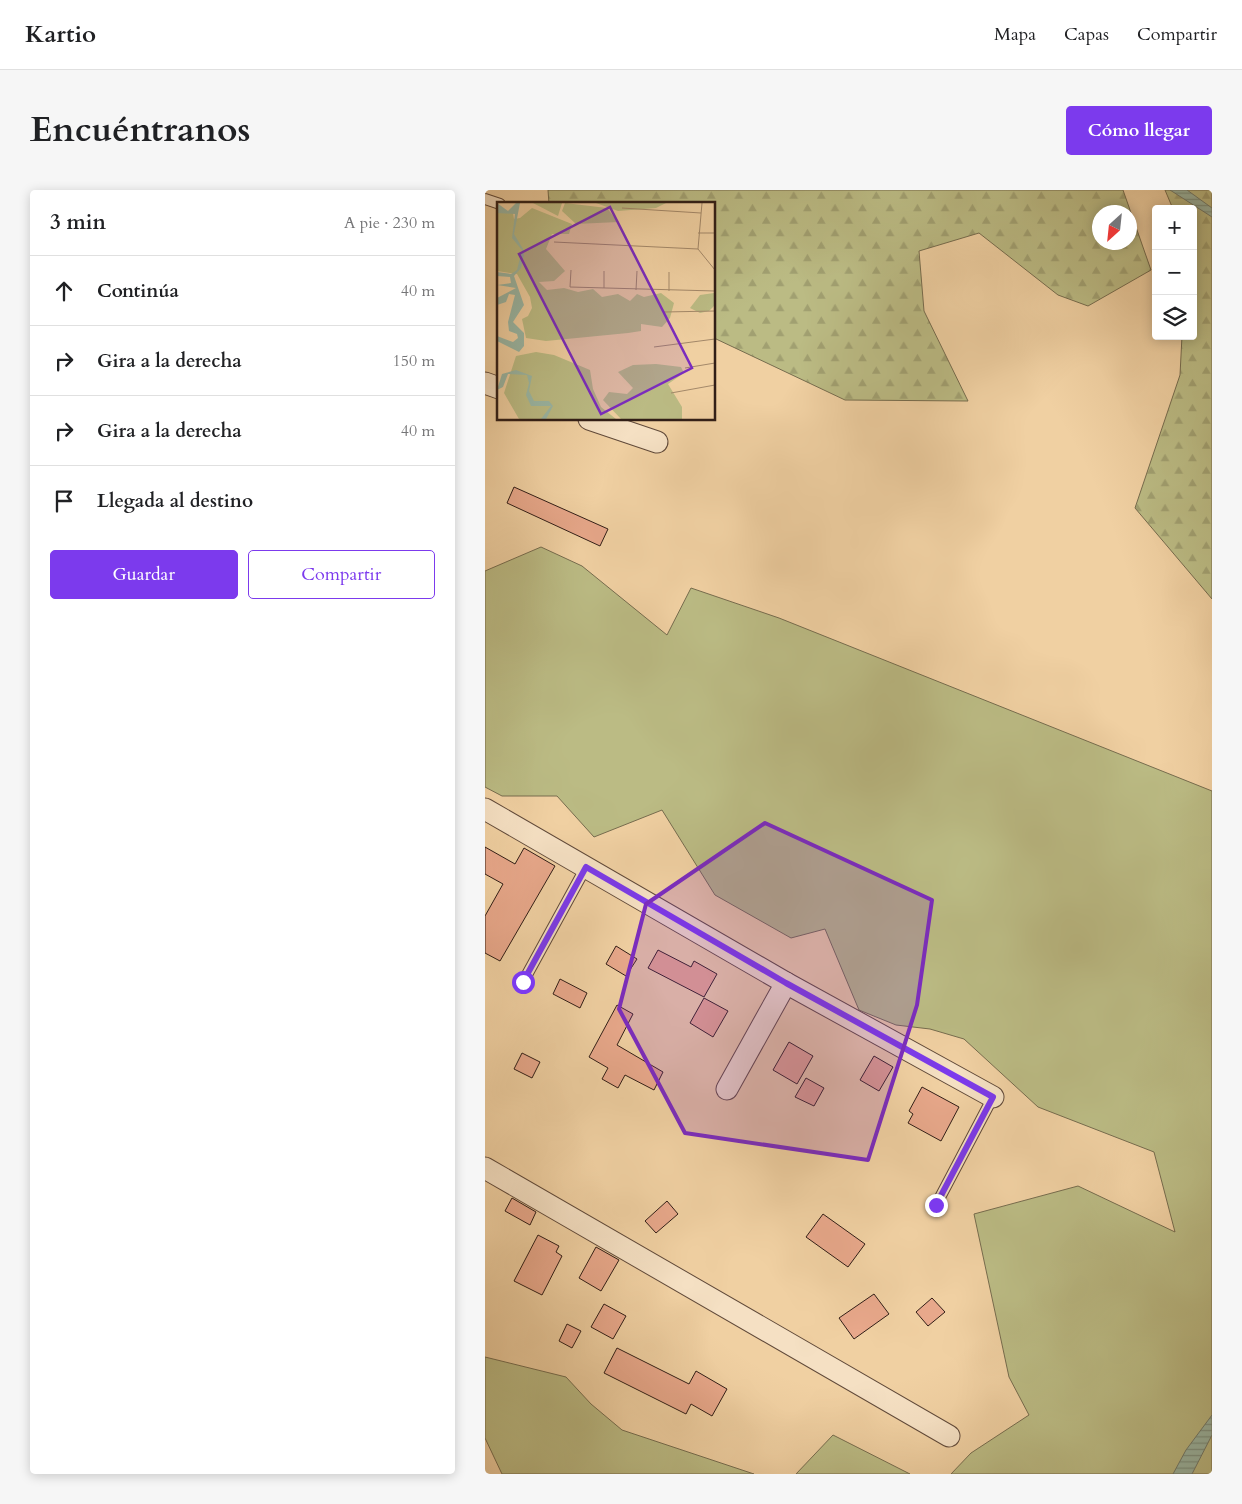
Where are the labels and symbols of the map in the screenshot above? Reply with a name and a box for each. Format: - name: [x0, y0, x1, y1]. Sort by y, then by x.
- inset map: [497, 202, 715, 420]
- north arrow: [1092, 205, 1137, 250]
- route start: [512, 971, 535, 994]
- route end: [925, 1194, 948, 1217]

